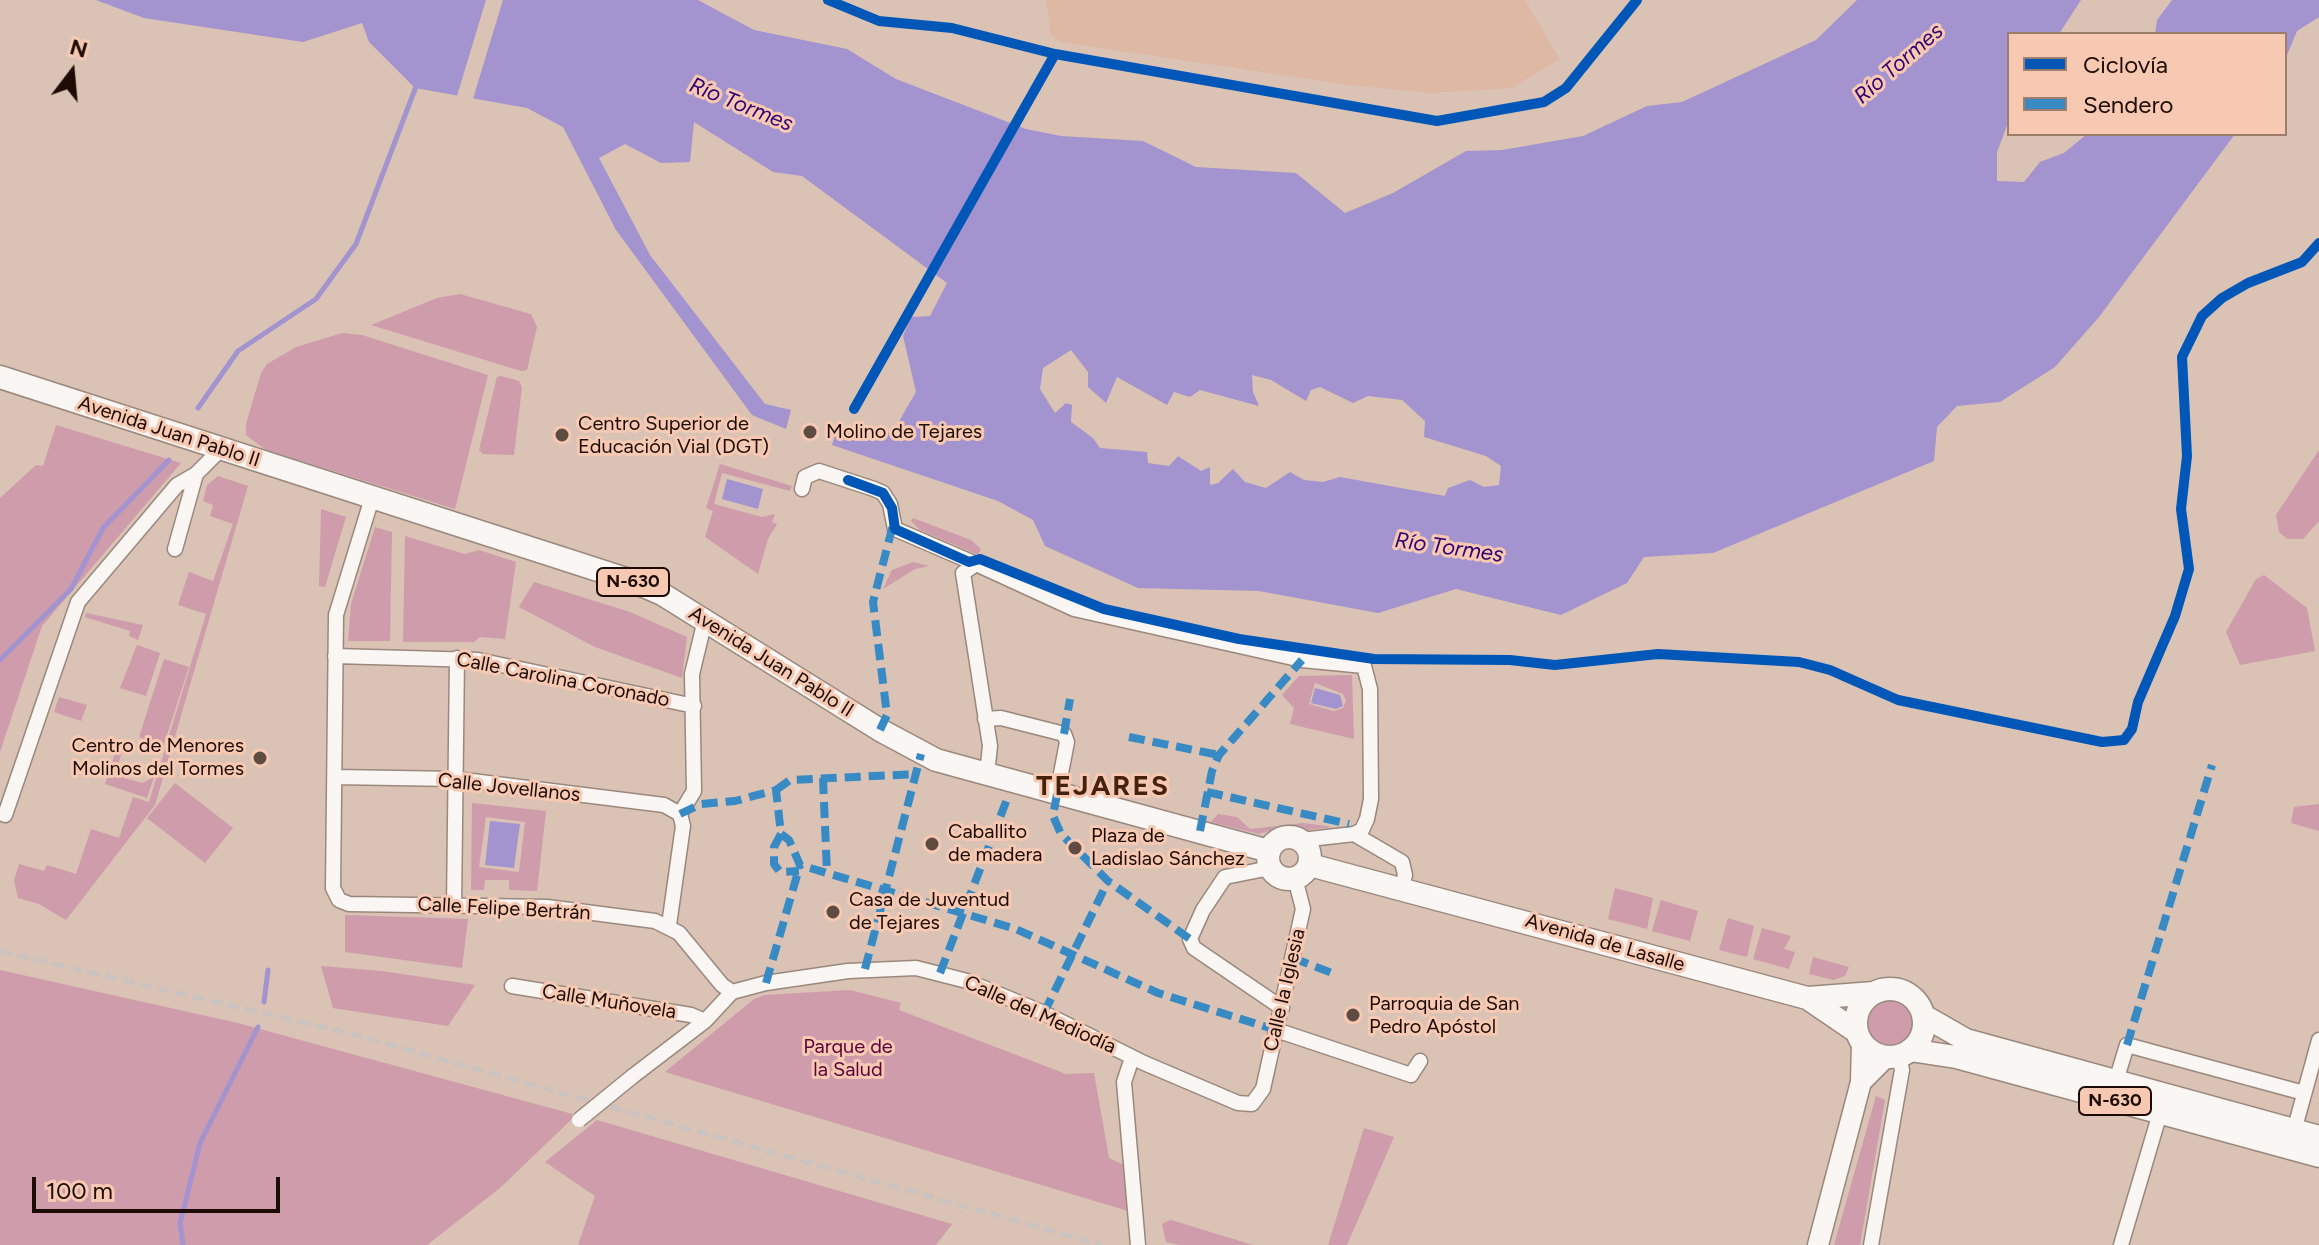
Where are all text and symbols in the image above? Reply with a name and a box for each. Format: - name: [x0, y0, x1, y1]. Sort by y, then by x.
- water label: Río Tormes: [1849, 18, 1949, 110]
- north arrow: [32, 32, 112, 112]
- legend: [2007, 32, 2287, 136]
- text: N: [67, 33, 91, 64]
- text: Ciclovía: [2083, 50, 2168, 79]
- water label: Río Tormes: [685, 72, 797, 138]
- text: Sendero: [2083, 90, 2173, 119]
- street label: Avenida Juan Pablo II: [75, 391, 263, 473]
- place label: Centro Superior de Educación Vial (DGT): [578, 412, 769, 459]
- place label: Molino de Tejares: [826, 420, 982, 444]
- marker: Molino de Tejares: [801, 423, 819, 441]
- marker: Centro Superior de Educación Vial (DGT): [553, 426, 571, 444]
- water label: Río Tormes: [1393, 527, 1505, 569]
- road number: N-630: [597, 568, 669, 596]
- street label: Avenida Juan Pablo II: [684, 602, 858, 722]
- street label: Calle Carolina Coronado: [454, 648, 672, 712]
- place label: Centro de Menores Molinos del Tormes: [71, 734, 244, 781]
- marker: Centro de Menores Molinos del Tormes: [251, 749, 269, 767]
- street label: Calle Jovellanos: [437, 769, 581, 807]
- district label: TEJARES: [1036, 770, 1170, 804]
- place label: Caballito de madera: [948, 820, 1042, 867]
- place label: Plaza de Ladislao Sánchez: [1091, 824, 1245, 871]
- marker: Caballito de madera: [923, 835, 941, 853]
- marker: Plaza de Ladislao Sánchez: [1066, 839, 1084, 857]
- place label: Casa de Juventud de Tejares: [849, 888, 1010, 935]
- street label: Calle Felipe Bertrán: [417, 892, 591, 926]
- marker: Casa de Juventud de Tejares: [824, 903, 842, 921]
- street label: Avenida de Lasalle: [1523, 909, 1687, 977]
- street label: Calle la Iglesia: [1259, 926, 1311, 1054]
- street label: Calle del Mediodía: [960, 971, 1120, 1059]
- street label: Calle Muñovela: [540, 980, 678, 1024]
- place label: Parroquia de San Pedro Apóstol: [1369, 992, 1519, 1039]
- marker: Parroquia de San Pedro Apóstol: [1344, 1006, 1362, 1024]
- park label: Parque de la Salud: [803, 1035, 893, 1082]
- road number: N-630: [2079, 1087, 2151, 1115]
- scale bar: [36, 1161, 284, 1211]
- text: 100 m: [46, 1176, 113, 1205]

